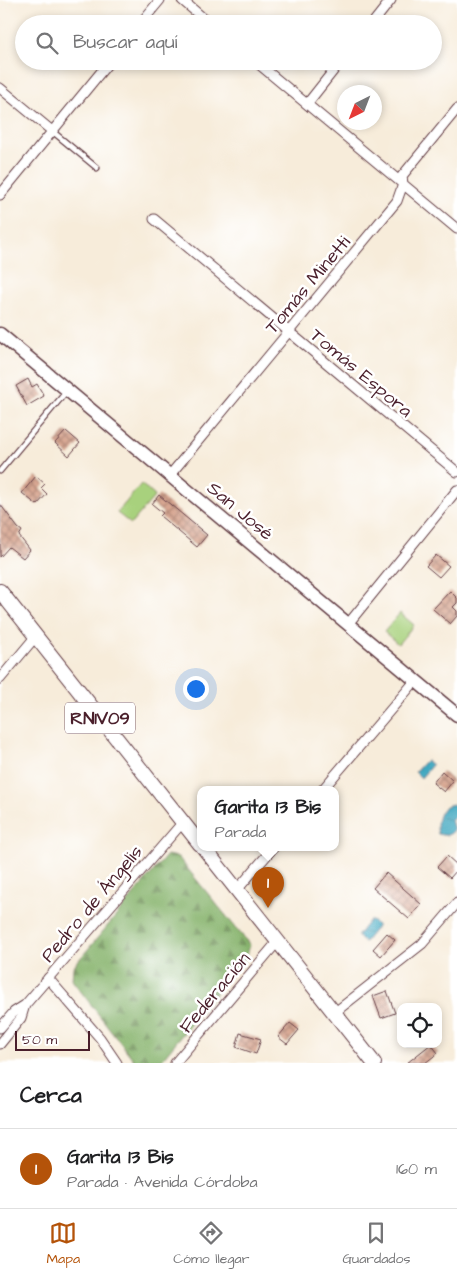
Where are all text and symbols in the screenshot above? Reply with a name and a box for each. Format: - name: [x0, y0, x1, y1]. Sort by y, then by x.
- search box: [15, 15, 442, 70]
- icon: search: [33, 29, 61, 57]
- text: Buscar aquí: [73, 29, 177, 56]
- north arrow: [337, 85, 382, 130]
- street label: Tomás Minetti: [259, 230, 357, 340]
- street label: Tomás Espora: [304, 322, 418, 424]
- street label: San José: [201, 475, 279, 547]
- your location: [183, 676, 209, 702]
- road number: RN1V09: [65, 702, 135, 734]
- popup: [197, 786, 339, 851]
- text: Garita 13 Bis: [215, 794, 321, 821]
- text: Parada: [215, 821, 266, 843]
- street label: Pedro de Ángelis: [35, 839, 150, 969]
- pin: 1: [252, 867, 284, 908]
- street label: Federación: [173, 946, 257, 1039]
- map controls: [397, 1003, 442, 1048]
- button: locate: [397, 1003, 442, 1048]
- scale bar: [15, 1028, 90, 1051]
- text: 50 m: [22, 1030, 57, 1050]
- text: Cerca: [20, 1081, 82, 1110]
- text: Garita 13 Bis: [67, 1144, 174, 1171]
- text: 1: [35, 1158, 37, 1180]
- text: 160 m: [396, 1158, 437, 1180]
- text: Parada · Avenida Córdoba: [67, 1171, 258, 1193]
- tab: Mapa: [47, 1219, 80, 1269]
- tab: Cómo llegar: [173, 1219, 249, 1269]
- tab: Guardados: [342, 1219, 410, 1269]

